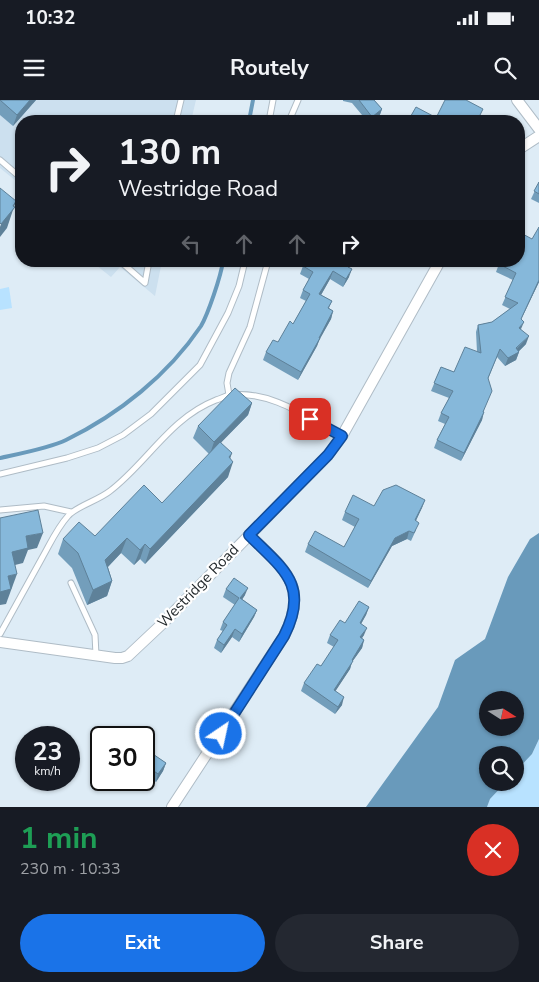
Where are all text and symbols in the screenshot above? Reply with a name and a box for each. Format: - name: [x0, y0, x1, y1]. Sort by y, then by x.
- text: 10:32: [25, 5, 75, 31]
- text: Routely: [230, 53, 309, 83]
- icon: menu: [20, 54, 48, 82]
- icon: search: [491, 54, 519, 82]
- text: 130 m: [118, 129, 221, 176]
- icon: right: [35, 135, 100, 200]
- text: Westridge Road: [118, 174, 278, 204]
- icon: left: [177, 230, 205, 258]
- icon: ahead: [230, 230, 258, 258]
- icon: ahead: [283, 230, 311, 258]
- icon: right: [336, 230, 364, 258]
- pin: [289, 398, 331, 440]
- icon: arrive: [296, 405, 324, 433]
- street label: Westridge Road: [153, 540, 243, 632]
- north arrow: [479, 691, 524, 736]
- map controls: [479, 691, 524, 791]
- position arrow: [194, 707, 246, 759]
- speed limit sign: 30: [90, 726, 155, 791]
- text: 23: [32, 735, 63, 769]
- button: search: [479, 746, 524, 791]
- text: km/h: [34, 763, 61, 779]
- text: 1 min: [20, 818, 98, 859]
- button: close: [467, 824, 519, 876]
- text: 230 m · 10:33: [20, 858, 121, 880]
- button: Exit: [20, 914, 265, 972]
- button: Share: [275, 914, 519, 972]

